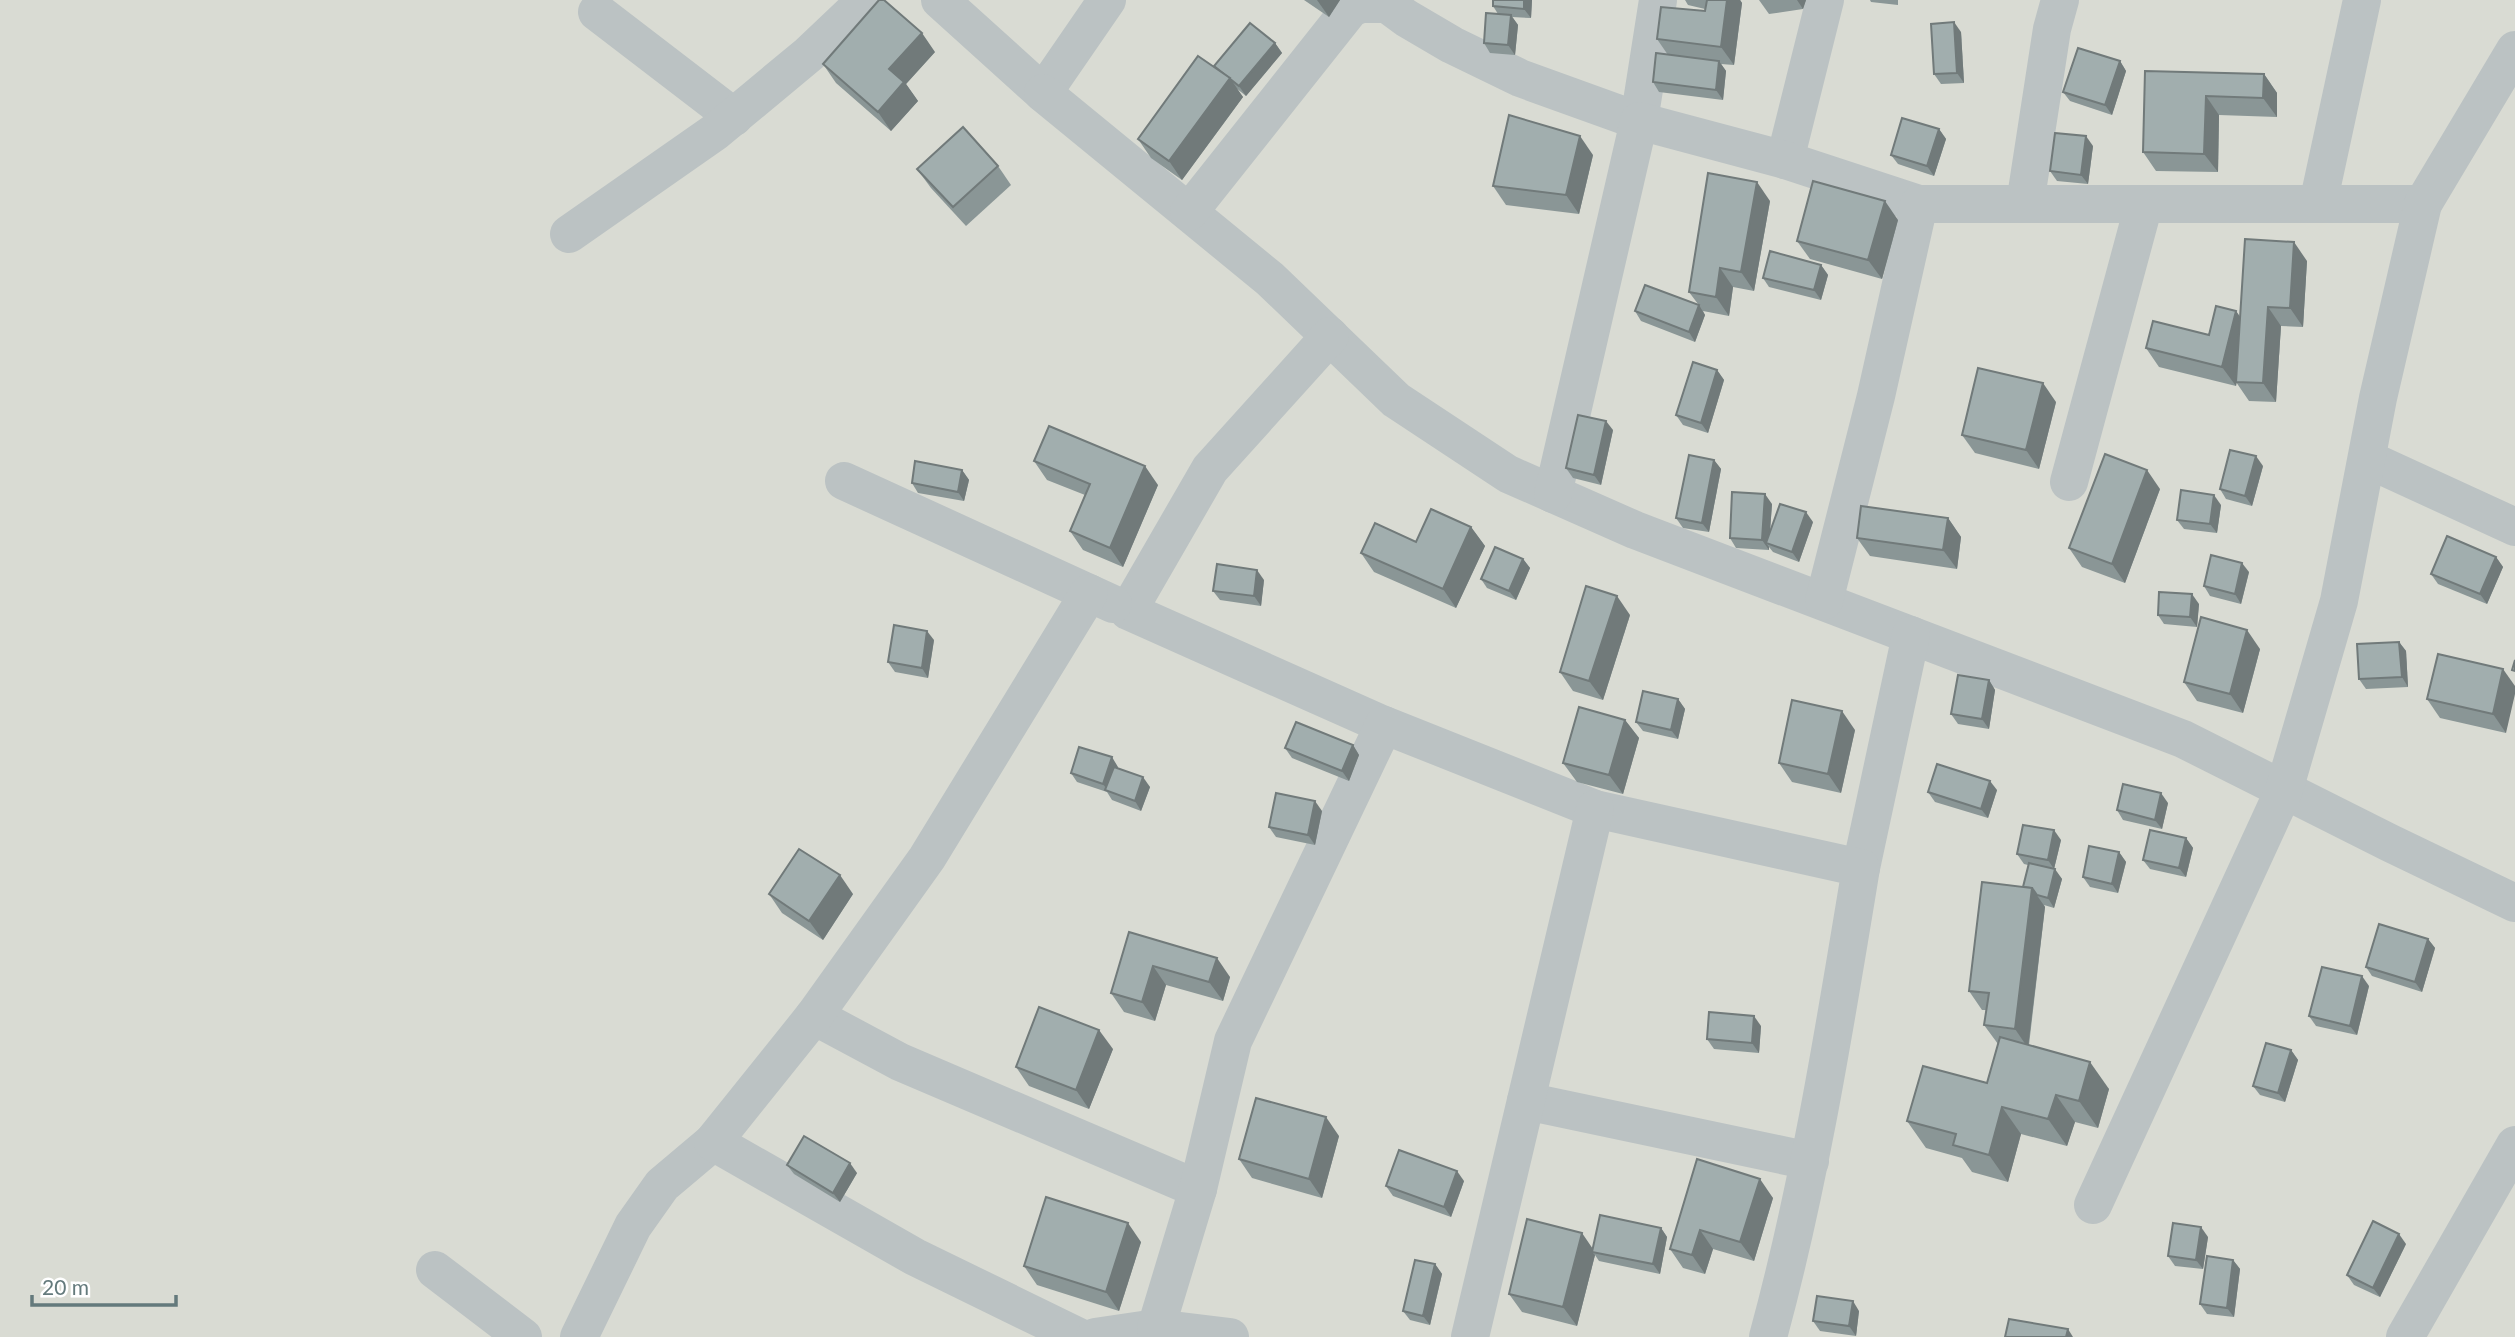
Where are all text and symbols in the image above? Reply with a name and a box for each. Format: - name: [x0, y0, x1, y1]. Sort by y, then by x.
- scale bar: [32, 1264, 175, 1308]
- text: 20 m: [42, 1274, 89, 1299]

